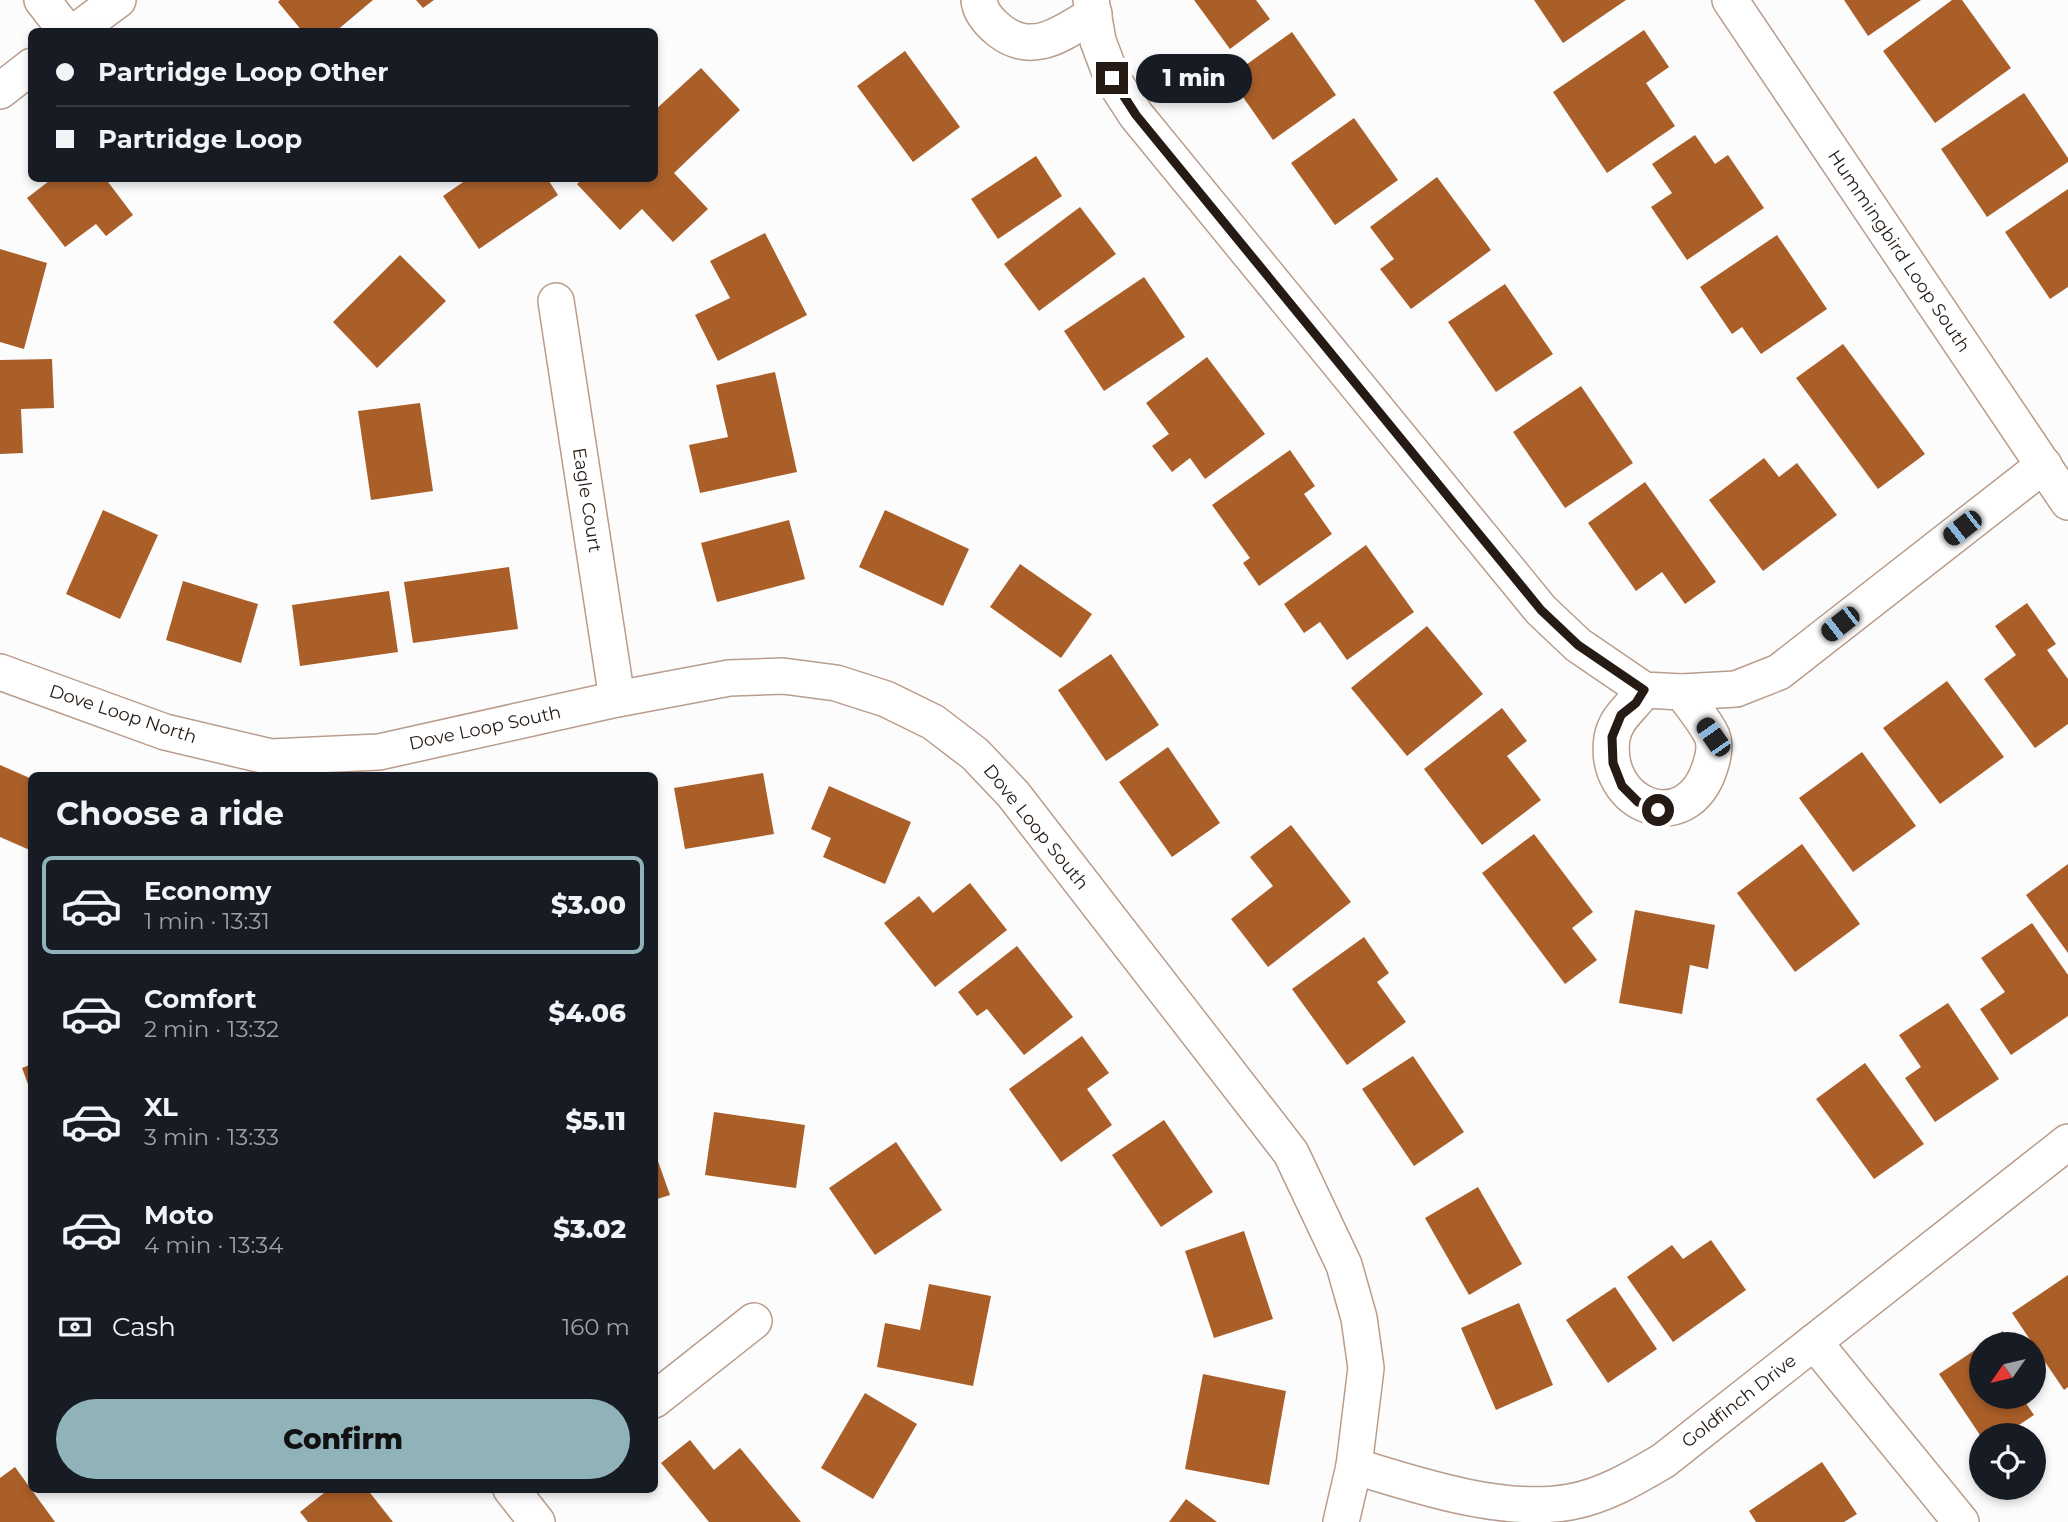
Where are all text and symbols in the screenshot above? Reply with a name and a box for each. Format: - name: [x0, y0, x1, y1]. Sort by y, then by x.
- callout: 1 min: [1136, 54, 1252, 102]
- text: Partridge Loop Other: [98, 56, 389, 88]
- route end: [1096, 62, 1128, 94]
- text: 1 min: [1162, 64, 1226, 92]
- text: Partridge Loop: [98, 123, 302, 155]
- street label: Hummingbird Loop South: [1823, 146, 1975, 356]
- street label: Eagle Court: [568, 446, 606, 554]
- car: [1939, 507, 1986, 549]
- car: [1817, 603, 1864, 645]
- street label: Dove Loop North: [46, 680, 200, 748]
- street label: Dove Loop South: [407, 701, 563, 755]
- car: [1693, 714, 1734, 760]
- street label: Dove Loop South: [979, 760, 1093, 894]
- text: Choose a ride: [56, 794, 284, 833]
- route start: [1642, 794, 1674, 826]
- icon: car: [60, 874, 123, 937]
- text: Economy: [144, 875, 271, 907]
- text: $3.00: [551, 889, 626, 921]
- text: 1 min · 13:31: [144, 907, 270, 935]
- icon: car: [60, 982, 123, 1045]
- text: Comfort: [144, 983, 256, 1015]
- text: $4.06: [549, 997, 626, 1029]
- text: 2 min · 13:32: [144, 1015, 279, 1043]
- icon: car: [60, 1090, 123, 1153]
- text: XL: [144, 1091, 178, 1123]
- text: $5.11: [565, 1105, 626, 1137]
- text: 3 min · 13:33: [144, 1123, 279, 1151]
- icon: car: [60, 1198, 123, 1261]
- text: Moto: [144, 1199, 214, 1231]
- text: $3.02: [553, 1213, 626, 1245]
- text: 4 min · 13:34: [144, 1231, 284, 1259]
- icon: cash: [56, 1308, 94, 1346]
- text: Cash: [112, 1311, 176, 1343]
- text: 160 m: [562, 1313, 630, 1341]
- north arrow: [1969, 1332, 2046, 1409]
- map controls: [1969, 1332, 2046, 1500]
- street label: Goldfinch Drive: [1677, 1349, 1801, 1453]
- button: Confirm: [56, 1399, 630, 1479]
- button: locate: [1969, 1423, 2046, 1500]

